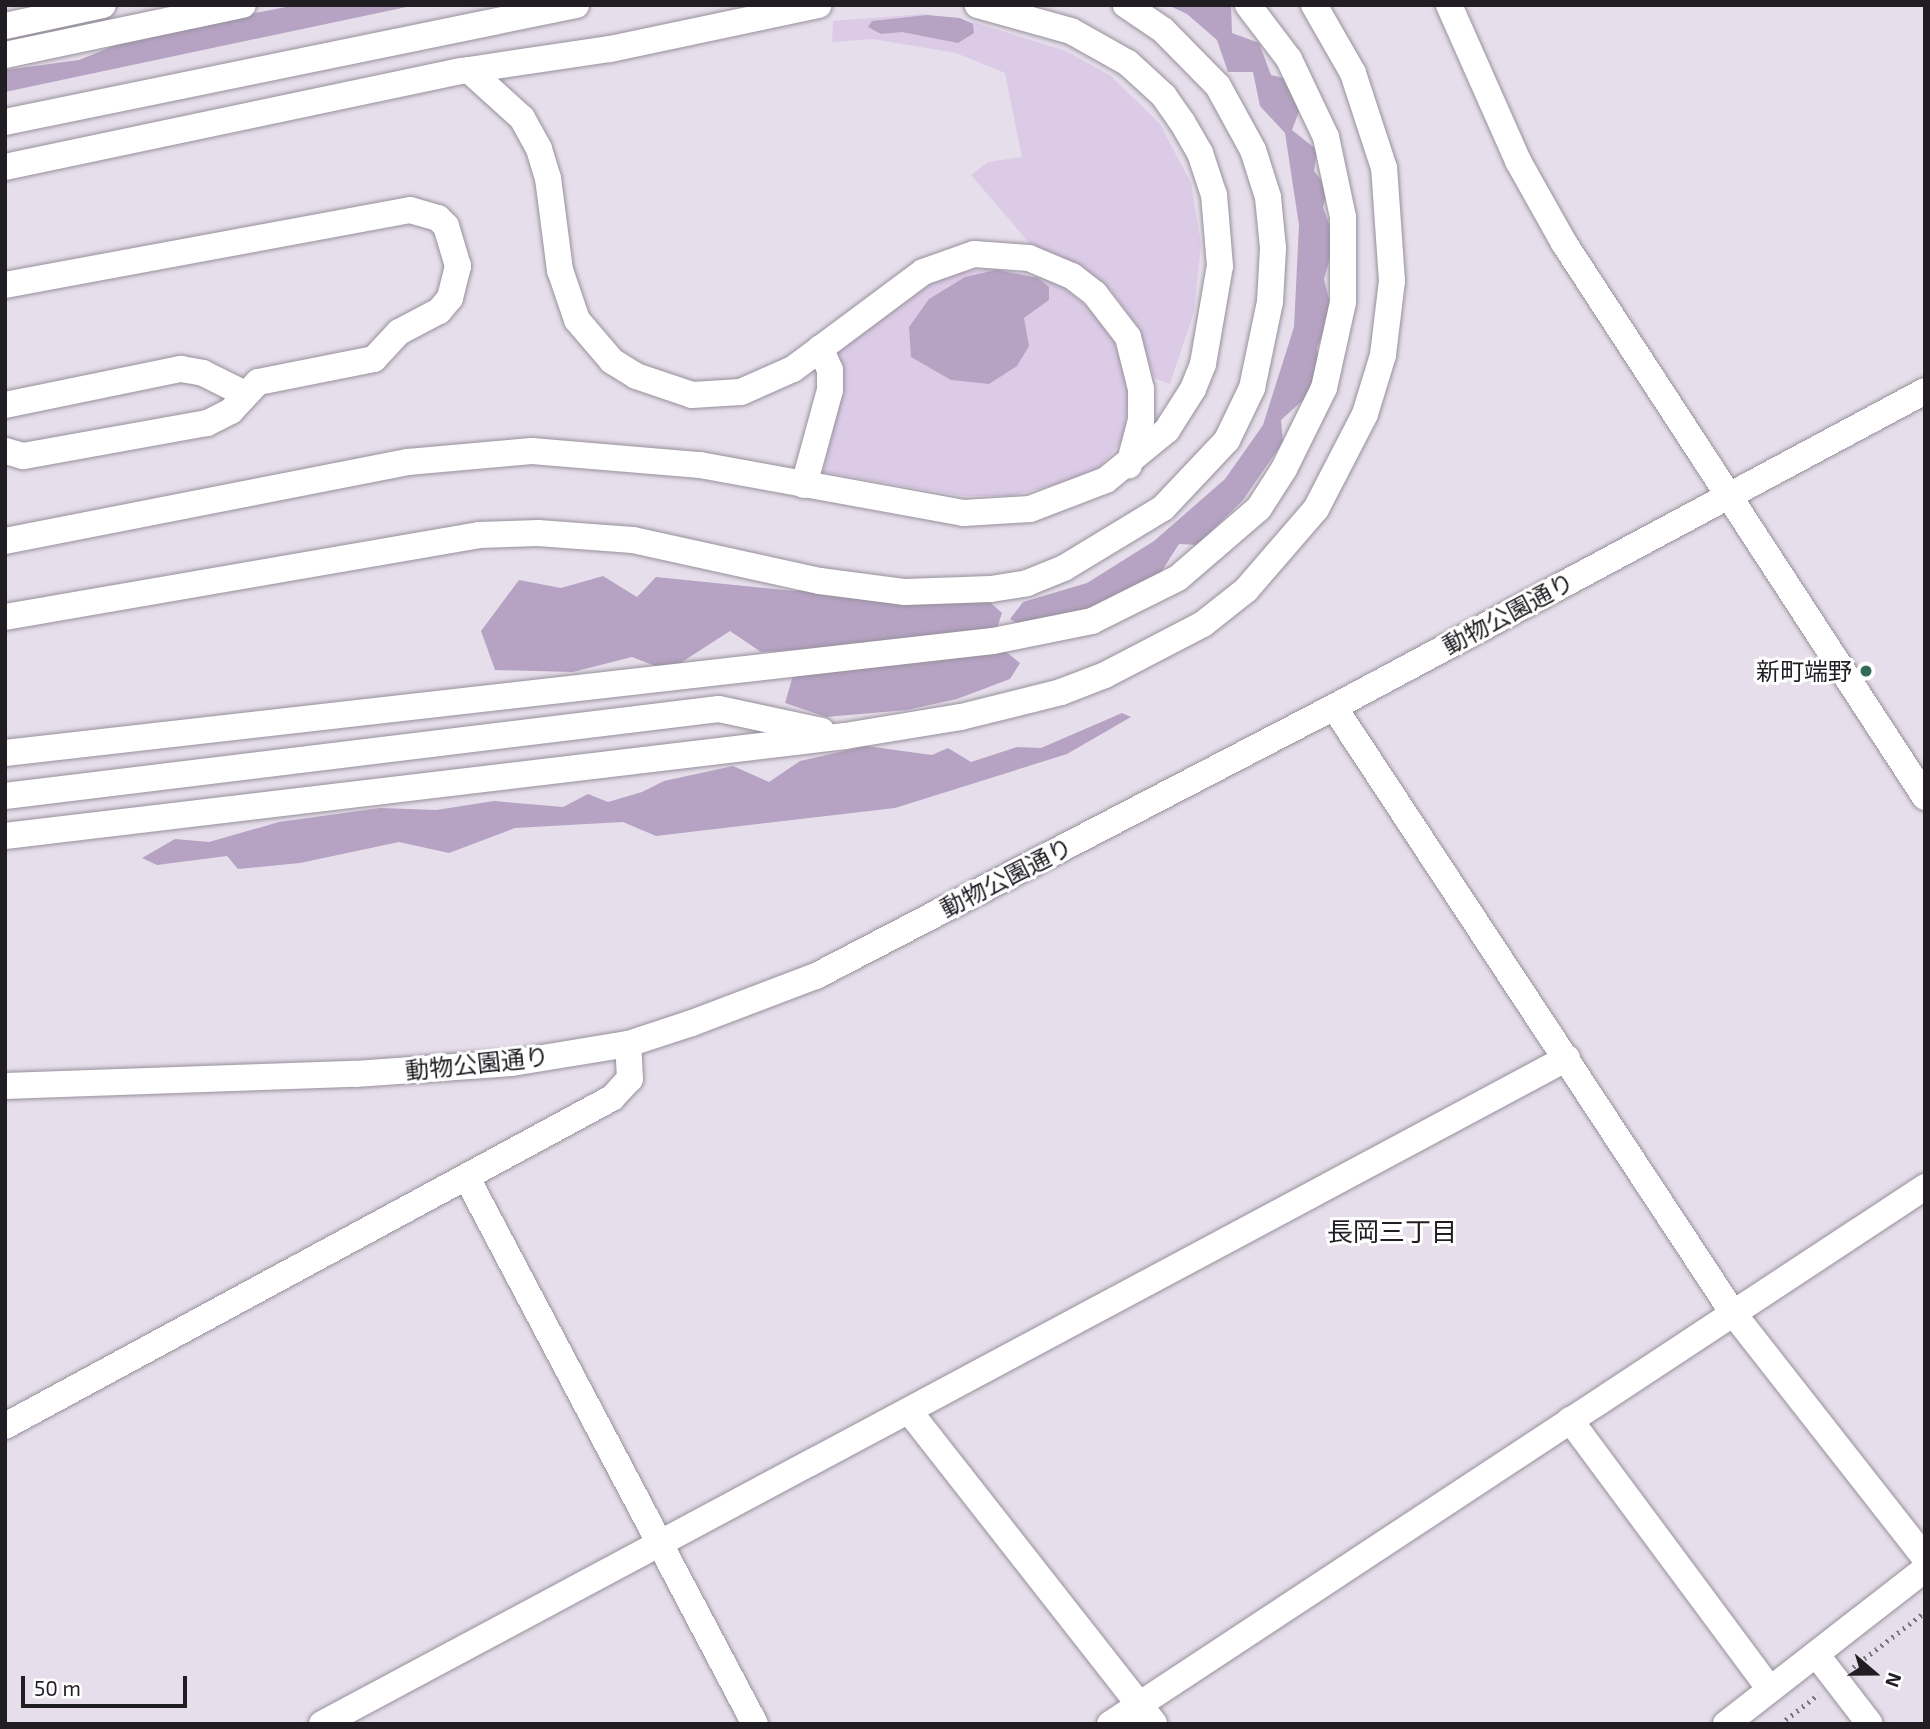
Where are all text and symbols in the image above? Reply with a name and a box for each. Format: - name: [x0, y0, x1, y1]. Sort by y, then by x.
- street label: 動物公園通り: [1438, 566, 1578, 660]
- place label: 新町端野: [1756, 657, 1852, 685]
- marker: 新町端野: [1858, 663, 1874, 679]
- street label: 動物公園通り: [935, 831, 1077, 923]
- street label: 動物公園通り: [404, 1041, 550, 1085]
- district label: 長岡三丁目: [1327, 1215, 1457, 1247]
- north arrow: [1839, 1638, 1909, 1708]
- scale bar: [24, 1662, 191, 1706]
- text: N: [1881, 1670, 1907, 1691]
- text: 50 m: [34, 1675, 81, 1700]

